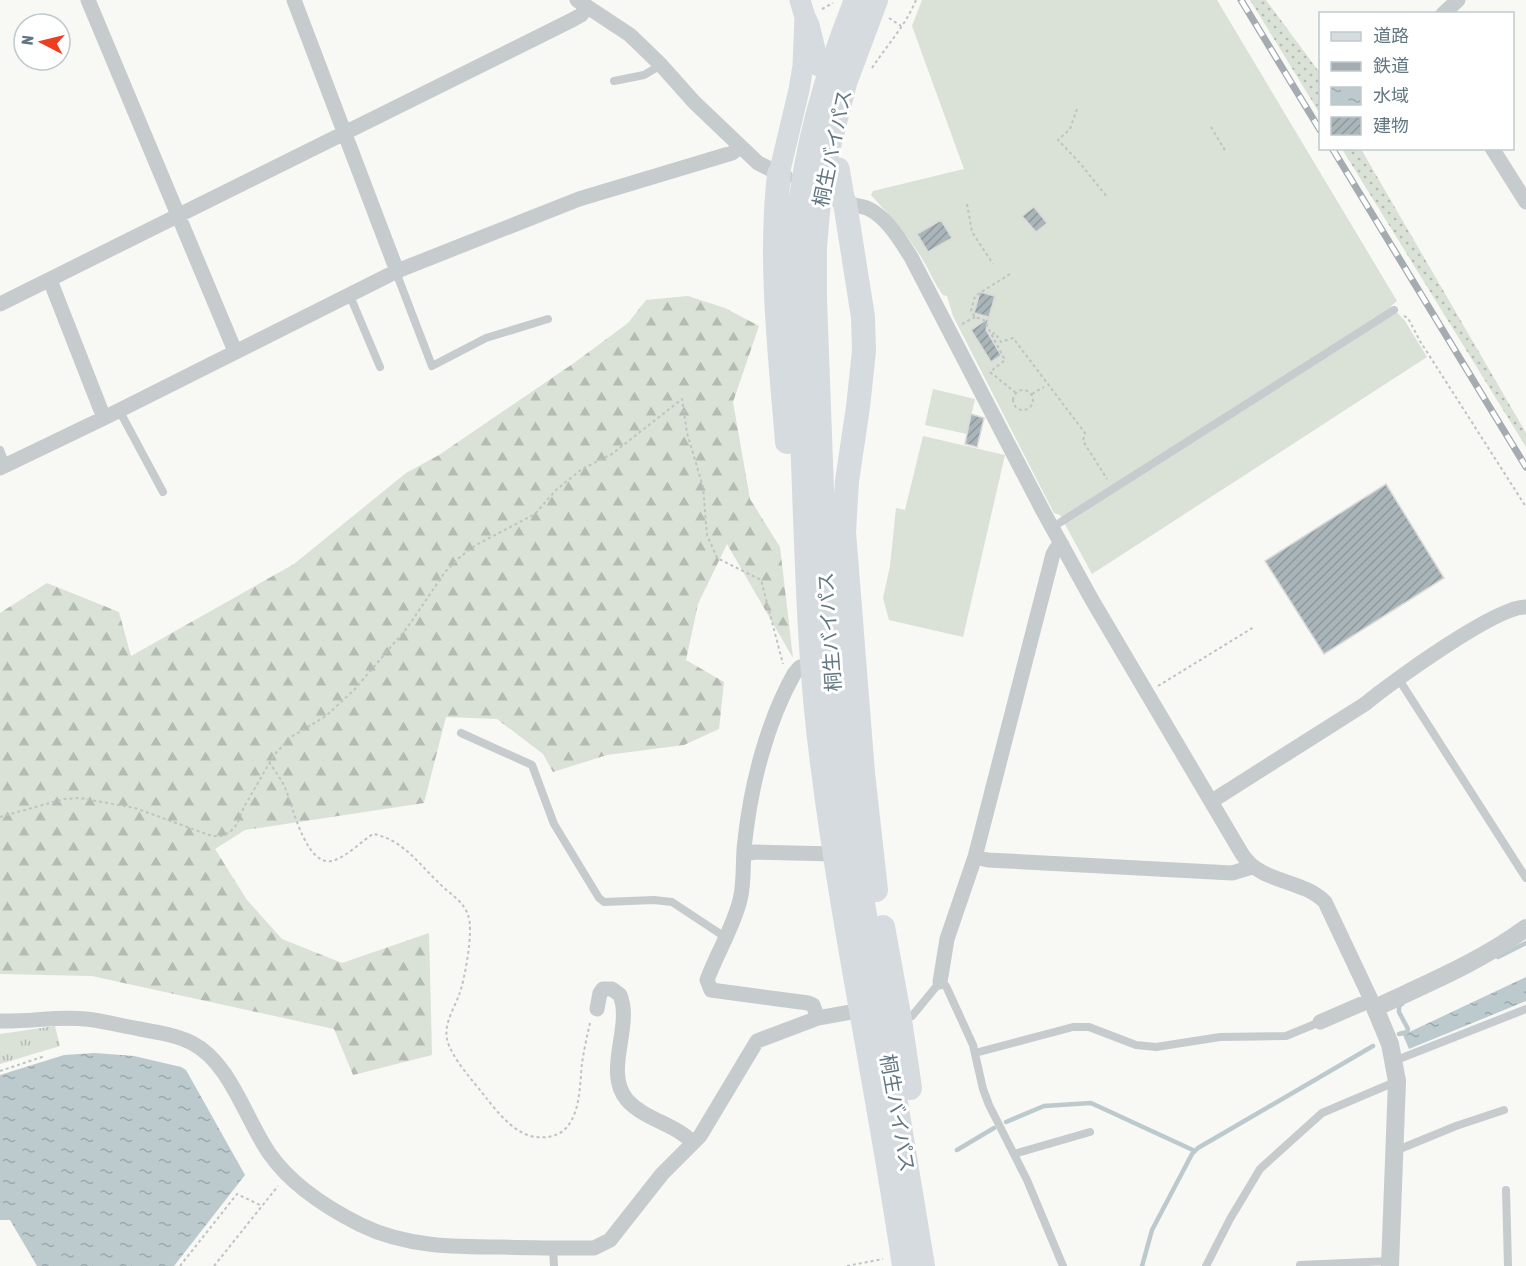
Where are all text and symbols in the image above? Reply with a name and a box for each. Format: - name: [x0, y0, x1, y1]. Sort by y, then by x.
- north arrow: [12, 12, 72, 72]
- legend: [1319, 12, 1514, 150]
- text: 道路: [1373, 25, 1409, 46]
- text: N: [18, 34, 37, 46]
- text: 鉄道: [1373, 55, 1409, 76]
- text: 水域: [1373, 85, 1409, 106]
- street label: 桐生バイパス: [808, 87, 856, 209]
- text: 建物: [1373, 115, 1409, 136]
- street label: 桐生バイパス: [813, 572, 845, 692]
- street label: 桐生バイパス: [876, 1052, 920, 1174]

